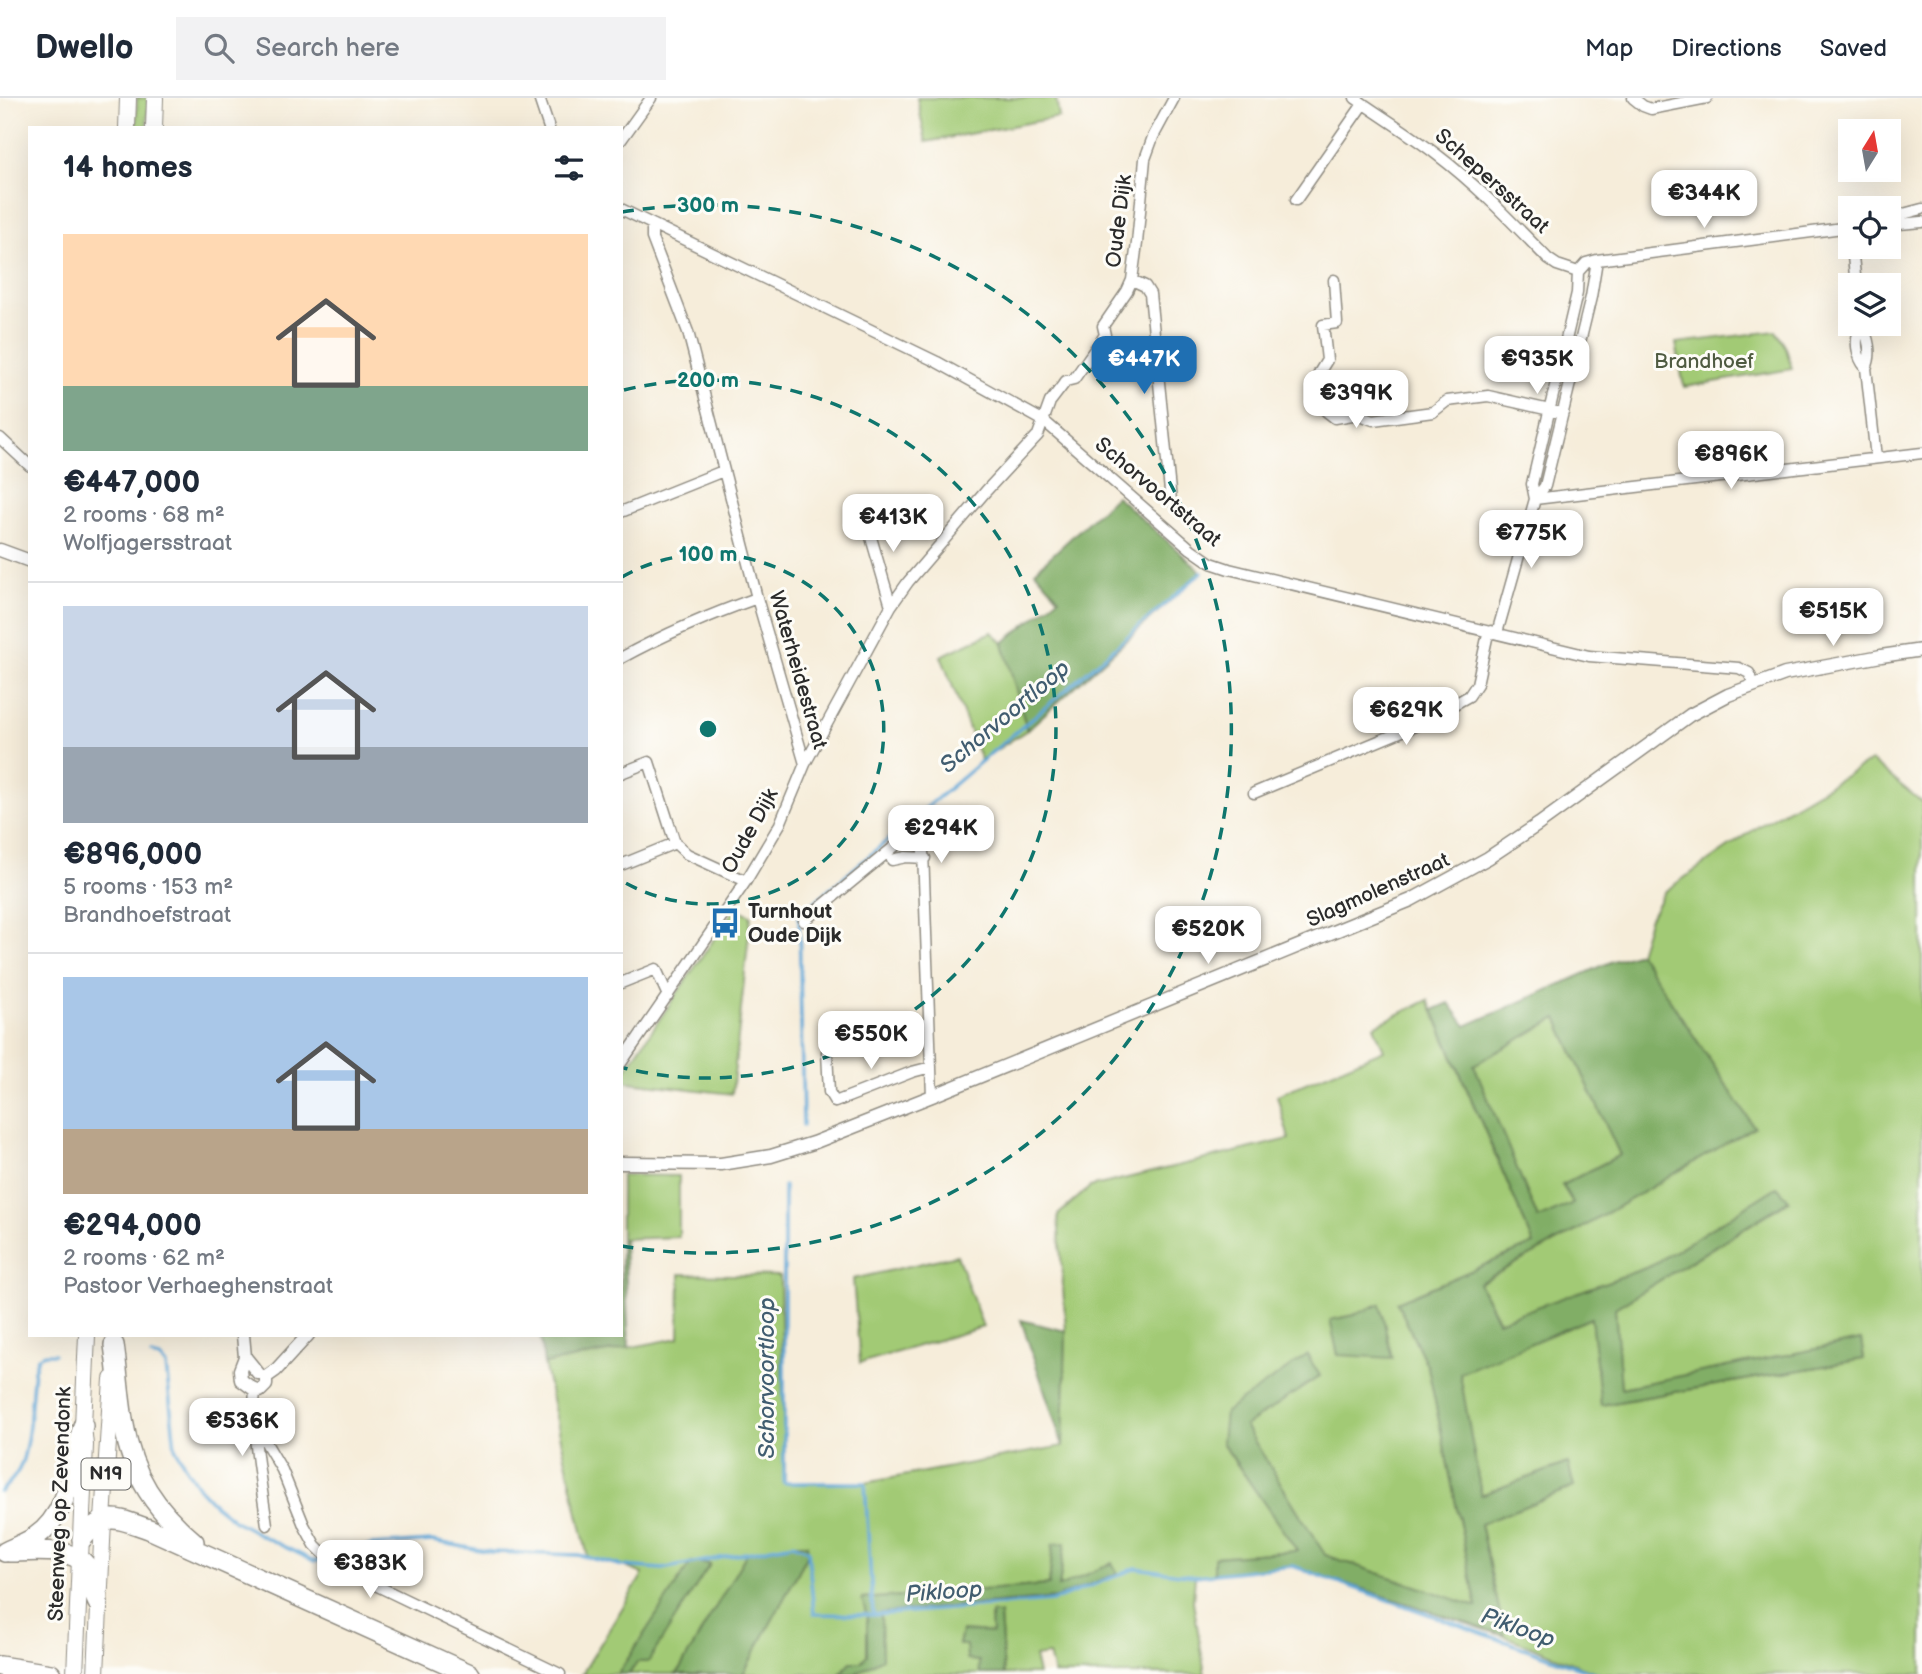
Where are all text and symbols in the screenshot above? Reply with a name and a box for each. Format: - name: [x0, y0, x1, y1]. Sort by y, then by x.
- search box: [176, 17, 666, 80]
- text: Dwello: [35, 28, 134, 68]
- icon: search: [200, 29, 238, 67]
- text: Search here: [256, 33, 400, 64]
- text: Map: [1585, 34, 1633, 63]
- text: Directions: [1671, 34, 1782, 63]
- text: Saved: [1820, 34, 1887, 63]
- north arrow: [1838, 119, 1900, 182]
- map controls: [1838, 119, 1901, 336]
- street label: Schepersstraat: [1430, 123, 1555, 239]
- icon: filters: [550, 149, 588, 187]
- text: 14 homes: [63, 150, 192, 186]
- pin: €344K: [1655, 170, 1753, 230]
- street label: Oude Dijk: [1101, 172, 1137, 269]
- text: €344K: [1667, 179, 1741, 207]
- text: 300 m: [677, 193, 739, 218]
- button: locate: [1838, 196, 1901, 259]
- button: layers: [1838, 273, 1901, 336]
- icon: home: [263, 280, 389, 406]
- pin: €447K: [1095, 336, 1193, 396]
- pin: €935K: [1488, 336, 1586, 396]
- text: €447K: [1108, 345, 1180, 373]
- text: €935K: [1500, 345, 1574, 373]
- park label: Brandhoef: [1654, 349, 1754, 374]
- text: 200 m: [677, 368, 739, 393]
- pin: €399K: [1307, 370, 1405, 430]
- text: €399K: [1319, 379, 1393, 407]
- street label: Schorvoortstraat: [1090, 432, 1227, 552]
- pin: €896K: [1682, 432, 1780, 491]
- text: €896K: [1694, 440, 1768, 468]
- text: €447,000: [63, 465, 200, 501]
- pin: €413K: [844, 494, 942, 554]
- text: 2 rooms · 68 m²: [63, 501, 225, 529]
- text: €413K: [858, 503, 928, 531]
- pin: €775K: [1482, 510, 1580, 570]
- text: €775K: [1495, 519, 1567, 547]
- text: Wolfjagersstraat: [63, 529, 232, 557]
- text: 100 m: [679, 542, 737, 567]
- street label: Waterheidestraat: [763, 588, 833, 752]
- pin: €515K: [1784, 588, 1882, 648]
- text: €515K: [1798, 597, 1868, 625]
- icon: home: [263, 652, 389, 778]
- water label: Schorvoortloop: [934, 654, 1076, 780]
- pin: €629K: [1357, 688, 1455, 747]
- text: €629K: [1369, 696, 1443, 724]
- centre of rings: [696, 717, 720, 741]
- street label: Oude Dijk: [716, 783, 784, 878]
- pin: €294K: [892, 806, 990, 865]
- text: €294K: [904, 814, 978, 842]
- text: €896,000: [63, 837, 202, 873]
- street label: Slagmolenstraat: [1303, 847, 1454, 933]
- text: 5 rooms · 153 m²: [63, 873, 233, 901]
- place label: Turnhout Oude Dijk: [748, 899, 842, 948]
- text: Brandhoefstraat: [63, 901, 231, 929]
- bus stop icon: Turnhout Oude Dijk: [708, 906, 742, 940]
- pin: €520K: [1159, 906, 1257, 966]
- text: €520K: [1171, 915, 1245, 943]
- pin: €550K: [822, 1012, 920, 1071]
- text: €550K: [834, 1020, 908, 1048]
- icon: home: [263, 1023, 389, 1149]
- text: €294,000: [63, 1208, 202, 1244]
- text: 2 rooms · 62 m²: [63, 1244, 225, 1272]
- text: Pastoor Verhaeghenstraat: [63, 1272, 333, 1300]
- water label: Schorvoortloop: [753, 1297, 781, 1459]
- street label: Steenweg op Zevendonk: [43, 1386, 77, 1622]
- pin: €536K: [193, 1398, 291, 1458]
- text: €536K: [205, 1407, 279, 1435]
- road number: N19: [82, 1458, 130, 1490]
- pin: €383K: [321, 1540, 419, 1600]
- text: €383K: [333, 1549, 407, 1577]
- water label: Pikloop: [905, 1575, 983, 1609]
- water label: Pikloop: [1477, 1602, 1559, 1654]

